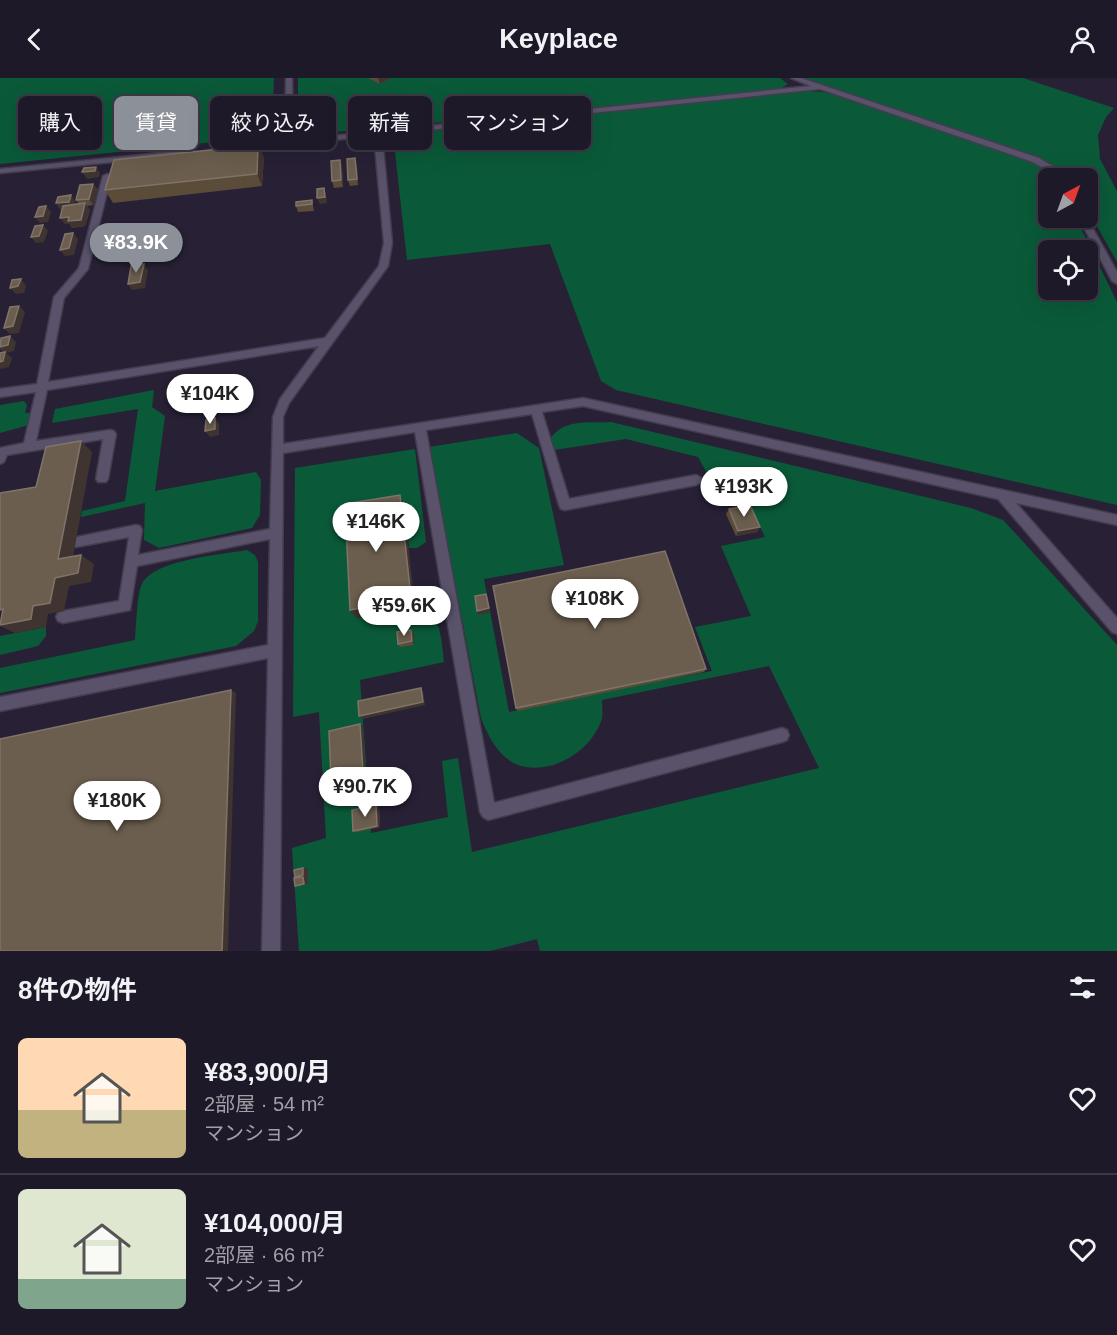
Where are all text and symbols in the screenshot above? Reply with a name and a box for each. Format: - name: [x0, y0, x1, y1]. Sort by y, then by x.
- icon: back: [18, 23, 51, 56]
- icon: person: [1066, 23, 1099, 56]
- text: Keyplace: [499, 24, 618, 54]
- chip: 購入: [18, 96, 102, 150]
- chip: 賃貸: [114, 96, 198, 150]
- chip: 絞り込み: [210, 96, 336, 150]
- chip: 新着: [348, 96, 432, 150]
- chip: マンション: [444, 96, 591, 150]
- north arrow: [1038, 168, 1098, 228]
- map controls: [1038, 168, 1098, 300]
- pin: ¥83.9K: [87, 223, 185, 274]
- text: ¥83.9K: [104, 231, 168, 253]
- button: locate: [1038, 240, 1098, 300]
- pin: ¥104K: [168, 374, 252, 425]
- text: ¥104K: [181, 382, 239, 404]
- pin: ¥193K: [702, 467, 786, 518]
- text: ¥193K: [715, 475, 773, 497]
- pin: ¥146K: [334, 502, 418, 553]
- text: ¥146K: [347, 510, 405, 532]
- pin: ¥108K: [553, 579, 637, 630]
- pin: ¥59.6K: [355, 586, 453, 637]
- text: ¥108K: [566, 587, 624, 609]
- text: ¥59.6K: [372, 594, 436, 616]
- pin: ¥90.7K: [316, 767, 414, 818]
- text: ¥90.7K: [333, 775, 397, 797]
- pin: ¥180K: [75, 781, 159, 832]
- text: ¥180K: [88, 789, 146, 811]
- icon: filters: [1066, 971, 1099, 1004]
- text: 8件の物件: [18, 975, 136, 1005]
- text: ¥83,900/月: [204, 1057, 331, 1087]
- icon: home: [66, 1062, 138, 1134]
- icon: heart: [1066, 1082, 1099, 1115]
- text: 2部屋 · 54 m²: [204, 1093, 324, 1115]
- text: マンション: [204, 1122, 304, 1144]
- text: ¥104,000/月: [204, 1208, 346, 1238]
- icon: home: [66, 1213, 138, 1285]
- icon: heart: [1066, 1233, 1099, 1266]
- text: 2部屋 · 66 m²: [204, 1244, 324, 1266]
- text: マンション: [204, 1273, 304, 1295]

